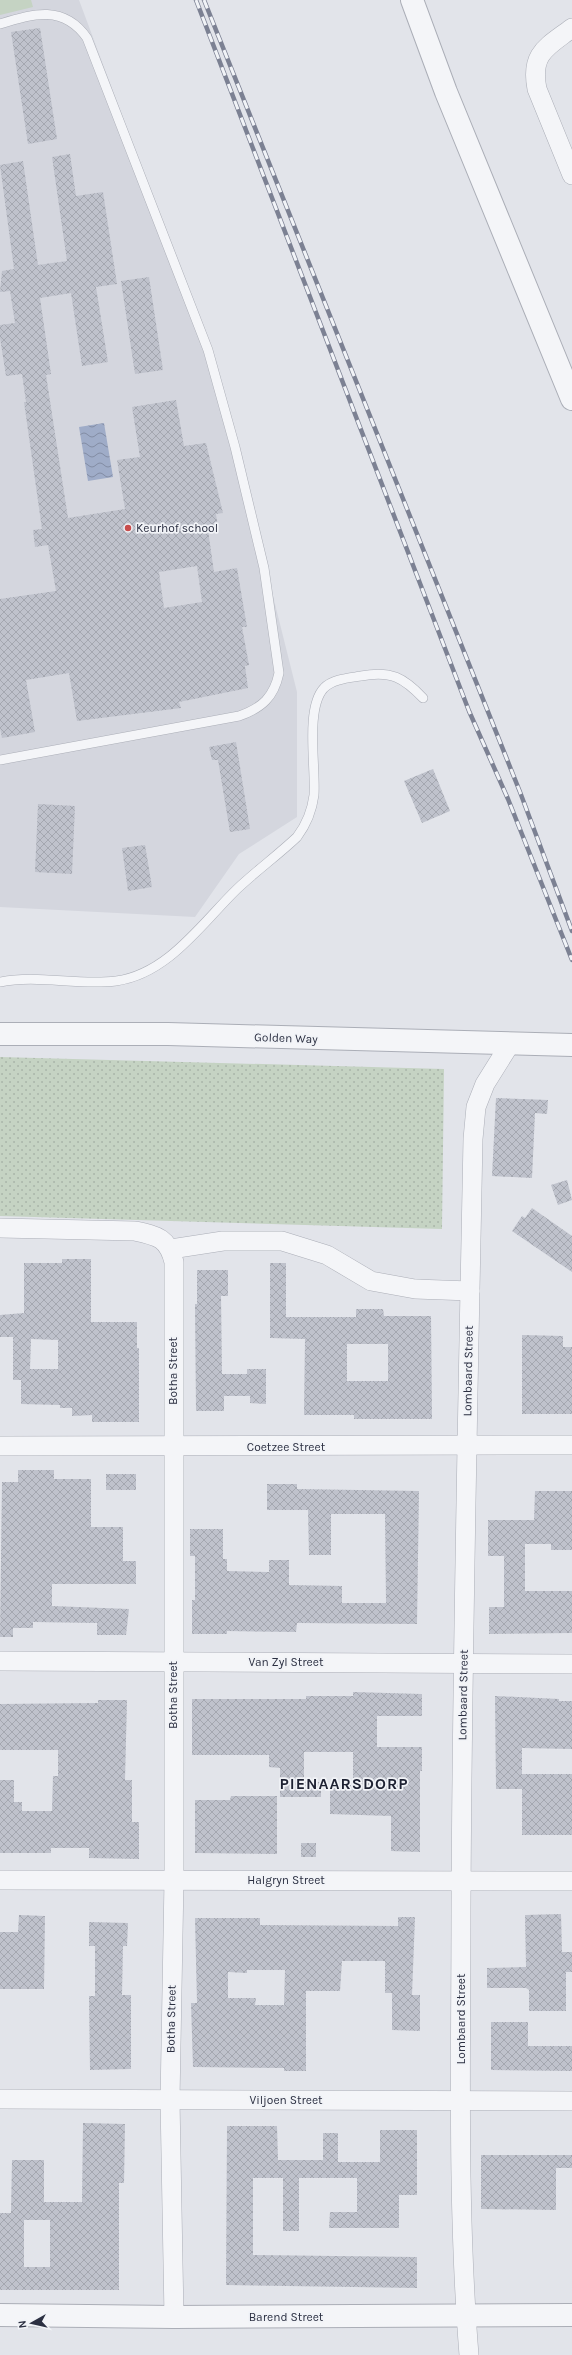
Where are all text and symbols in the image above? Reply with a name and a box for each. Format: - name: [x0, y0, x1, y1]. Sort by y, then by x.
- place label: Keurhof school: [136, 521, 218, 535]
- marker: Keurhof school: [123, 523, 133, 533]
- street label: Golden Way: [254, 1030, 318, 1046]
- street label: Lombaard Street: [460, 1325, 476, 1417]
- street label: Botha Street: [166, 1336, 180, 1405]
- street label: Coetzee Street: [247, 1440, 326, 1454]
- street label: Lombaard Street: [455, 1649, 471, 1741]
- street label: Van Zyl Street: [249, 1655, 324, 1669]
- street label: Botha Street: [166, 1660, 180, 1729]
- district label: PIENAARSDORP: [279, 1774, 409, 1793]
- street label: Halgryn Street: [247, 1873, 325, 1887]
- street label: Lombaard Street: [454, 1973, 468, 2064]
- street label: Botha Street: [163, 1984, 179, 2053]
- street label: Viljoen Street: [249, 2093, 323, 2107]
- north arrow: [12, 2303, 52, 2343]
- street label: Barend Street: [249, 2310, 324, 2324]
- text: N: [16, 2320, 30, 2329]

